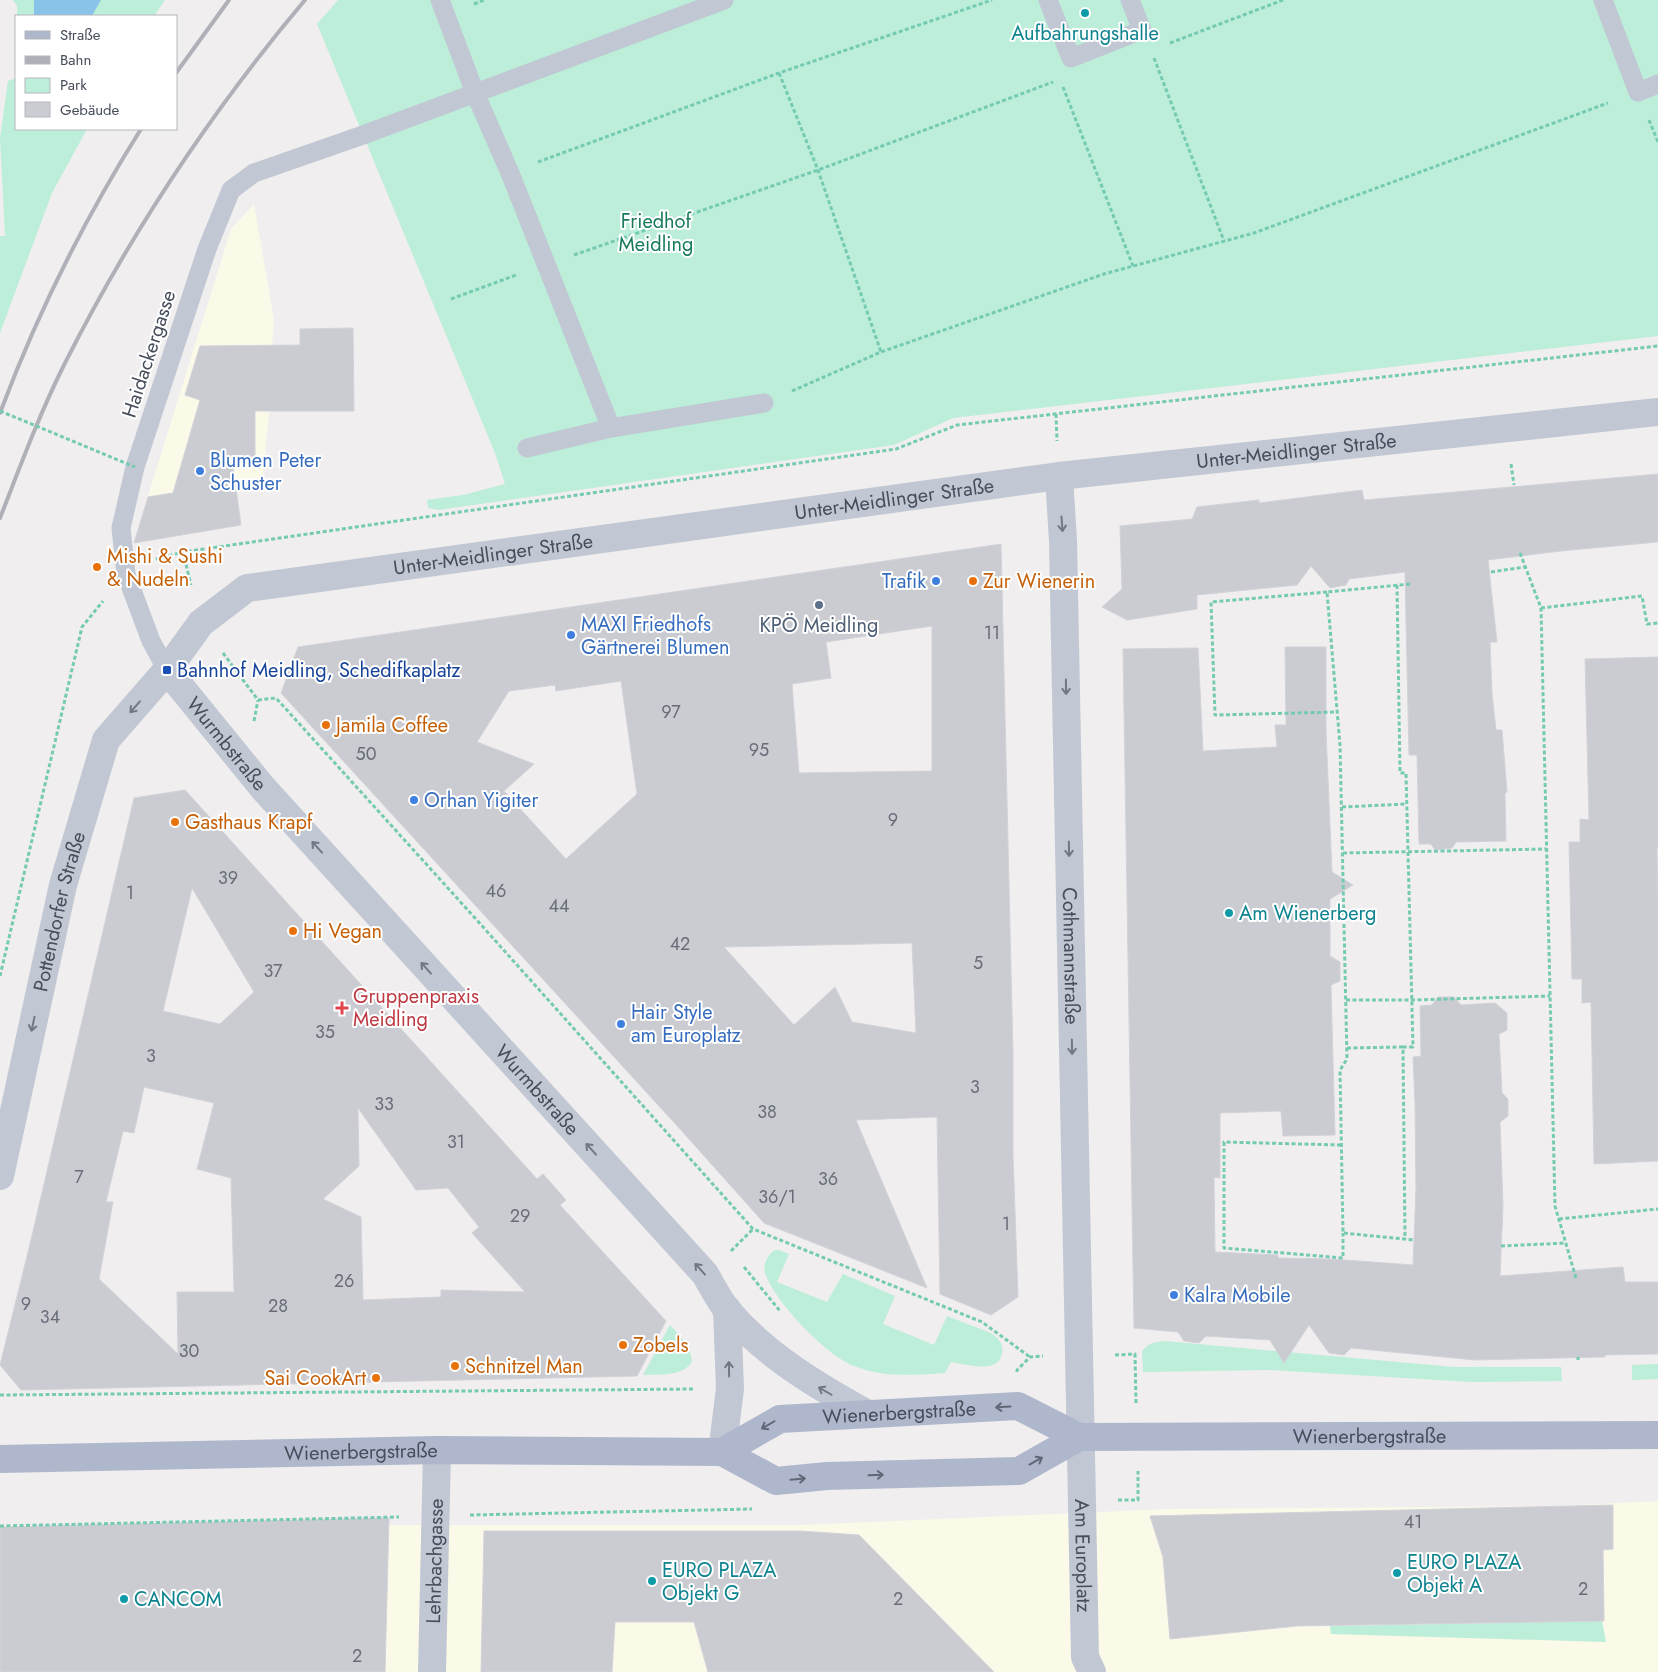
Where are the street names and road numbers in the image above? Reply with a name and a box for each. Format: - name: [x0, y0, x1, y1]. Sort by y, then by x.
- street label: Haidackergasse: [115, 287, 183, 421]
- street label: Unter-Meidlinger Straße: [1195, 426, 1398, 476]
- street label: Unter-Meidlinger Straße: [793, 471, 996, 527]
- street label: Unter-Meidlinger Straße: [391, 526, 595, 582]
- street label: Wurmbstraße: [180, 690, 274, 797]
- street label: Pottendorfer Straße: [26, 828, 93, 994]
- street label: Cothmannstraße: [1055, 887, 1087, 1025]
- street label: Wurmbstraße: [488, 1038, 586, 1142]
- street label: Wienerbergstraße: [822, 1394, 977, 1431]
- street label: Wienerbergstraße: [1293, 1421, 1446, 1451]
- street label: Wienerbergstraße: [284, 1435, 438, 1468]
- street label: Lehrbachgasse: [419, 1498, 450, 1624]
- street label: Am Europlatz: [1067, 1499, 1099, 1613]

